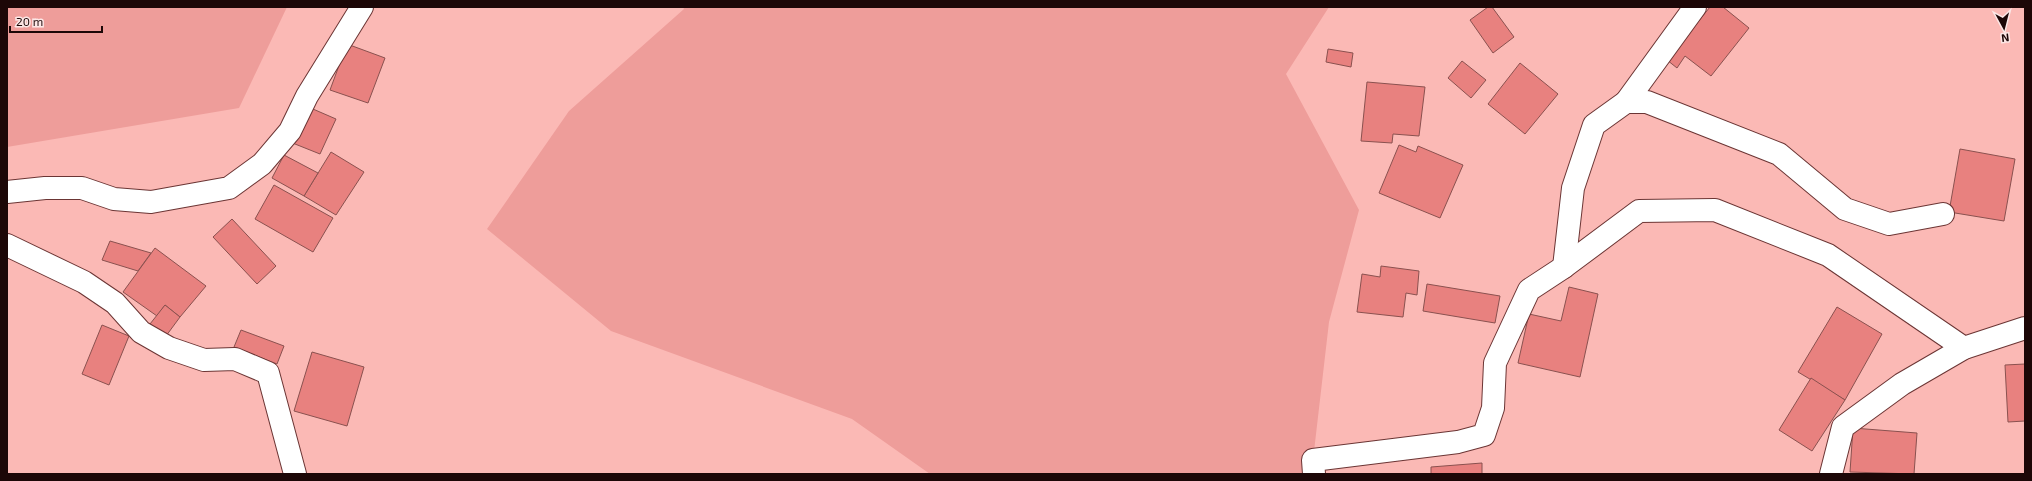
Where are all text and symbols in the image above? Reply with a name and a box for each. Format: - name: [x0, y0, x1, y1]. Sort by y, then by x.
- scale bar: [10, 8, 102, 34]
- north arrow: [1984, 8, 2024, 48]
- text: 20 m: [16, 14, 43, 28]
- text: N: [2000, 31, 2010, 45]

